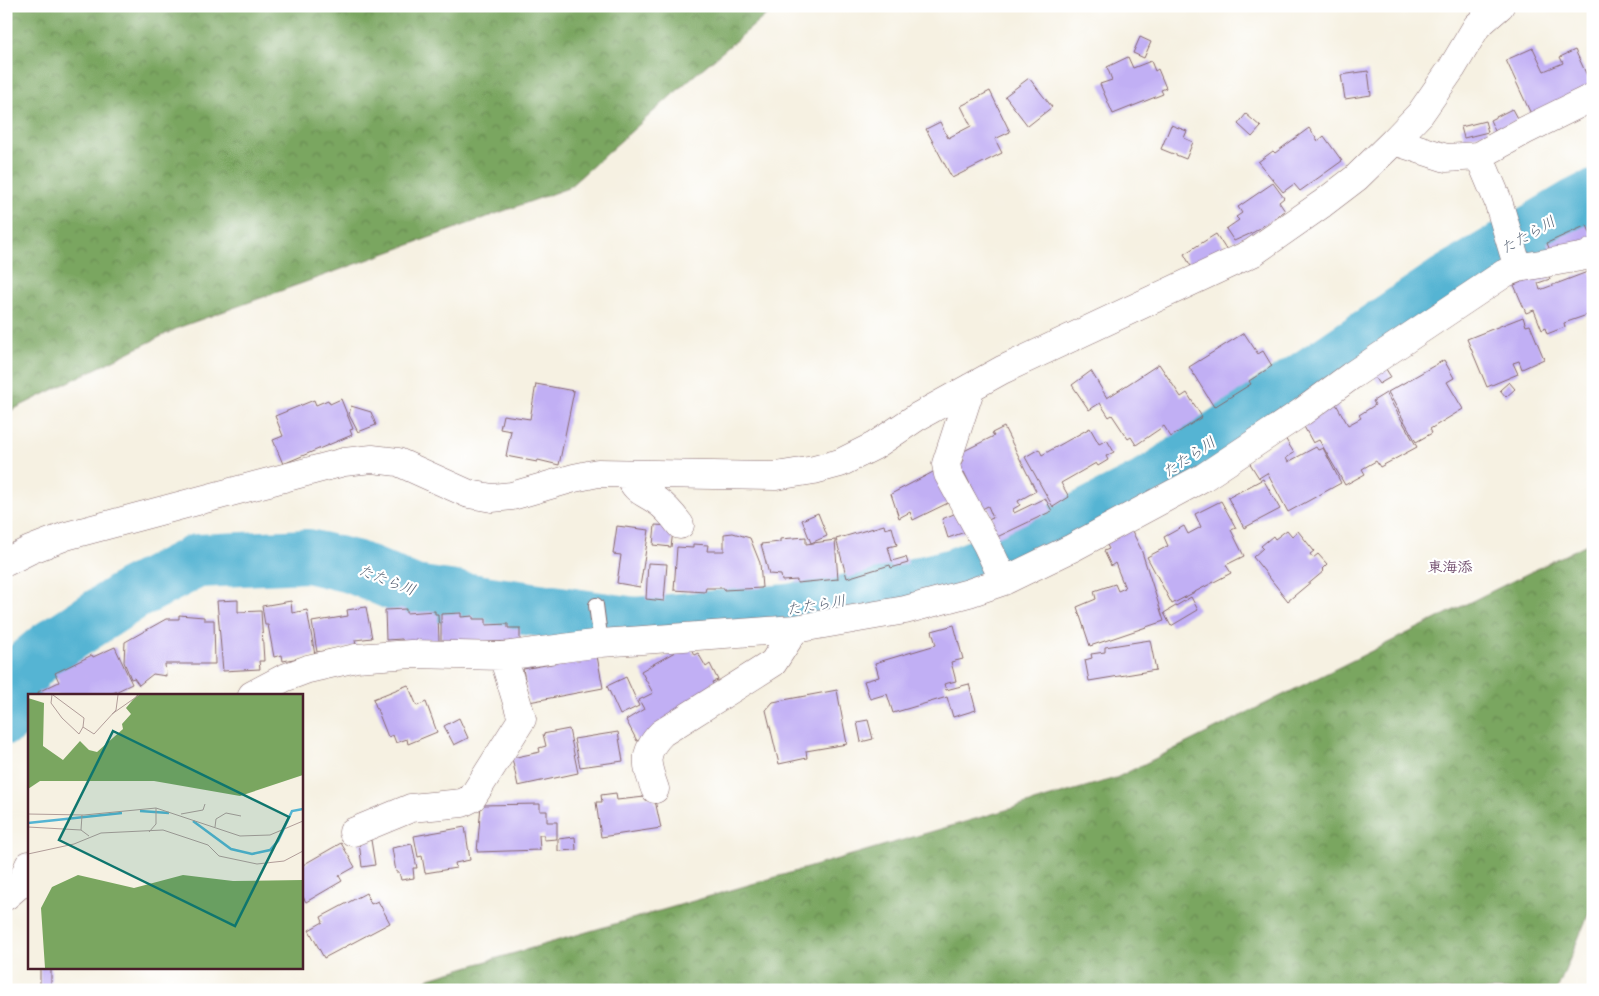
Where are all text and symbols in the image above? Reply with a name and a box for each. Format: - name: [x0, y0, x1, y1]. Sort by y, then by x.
- water label: たたら川: [1496, 209, 1559, 259]
- water label: たたら川: [1157, 429, 1219, 482]
- district label: 東海添: [1427, 554, 1473, 577]
- water label: たたら川: [355, 557, 420, 600]
- water label: たたら川: [784, 587, 847, 620]
- inset map: [28, 694, 302, 968]

